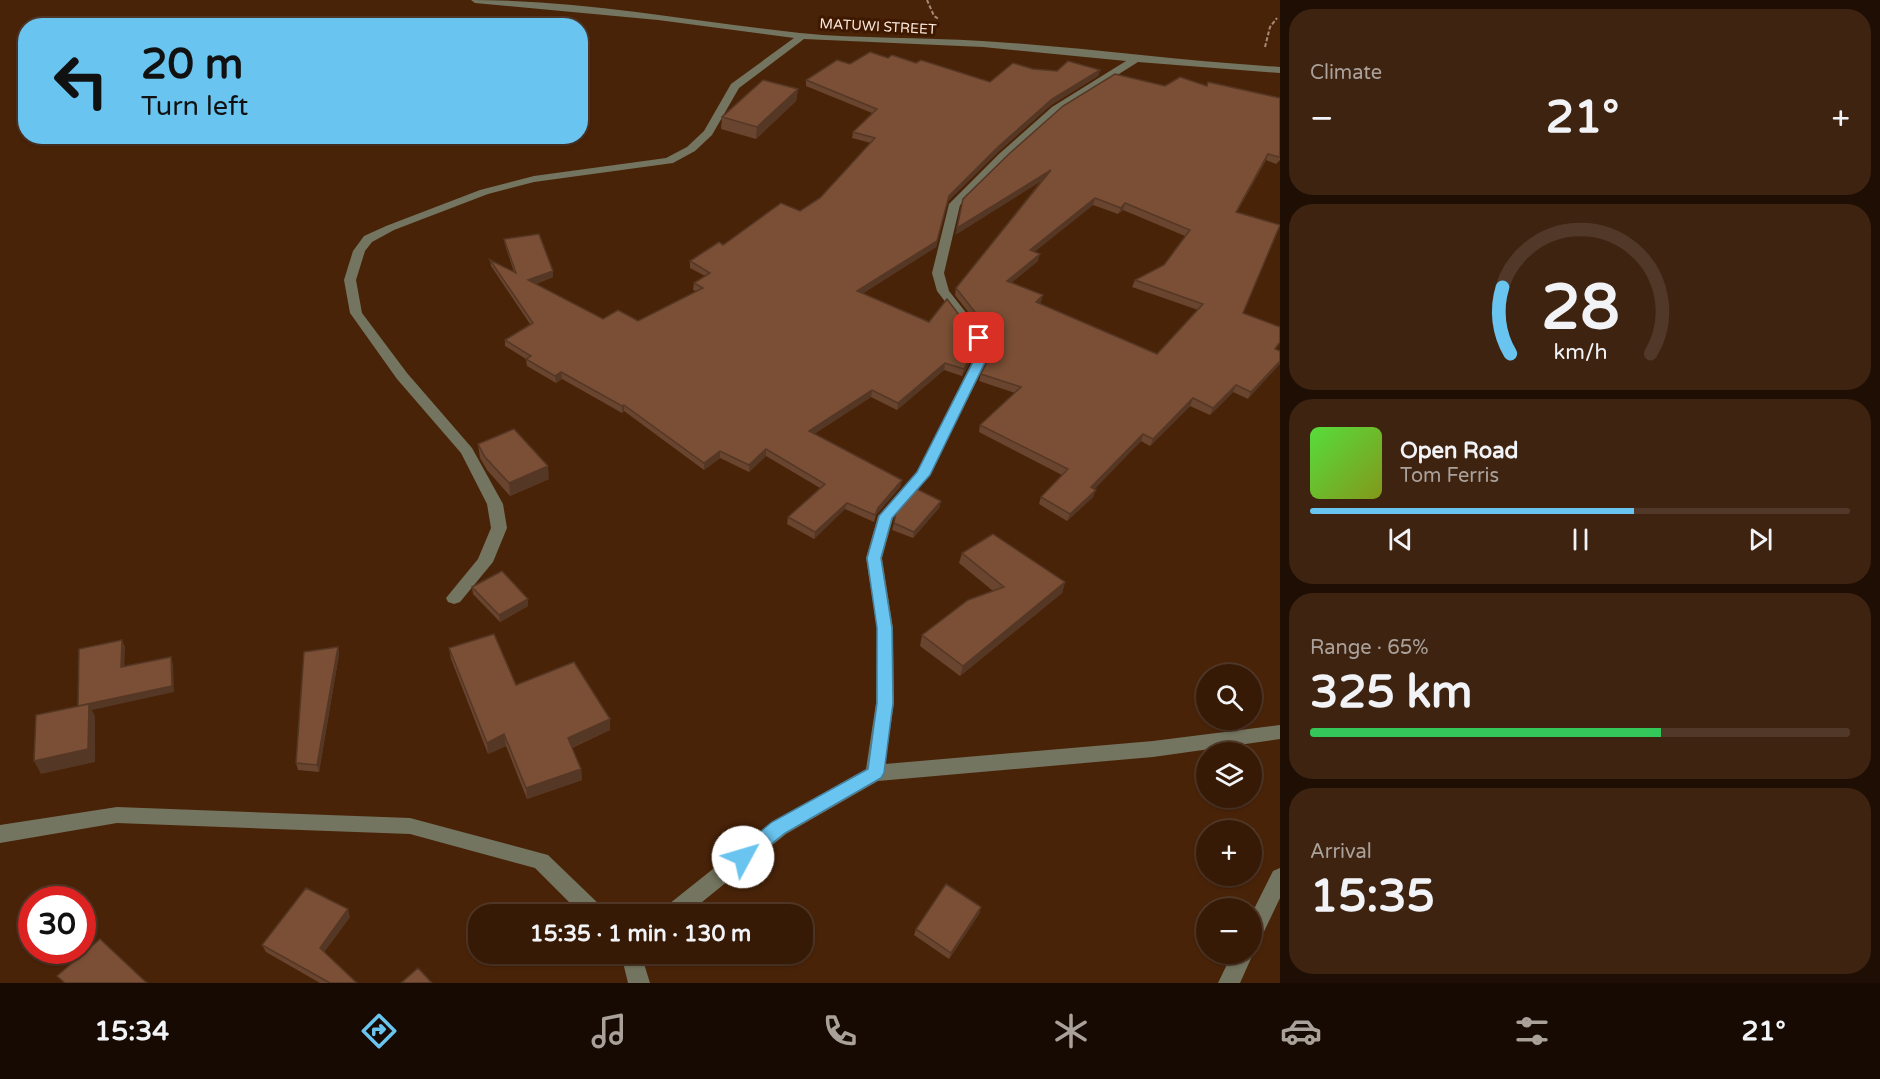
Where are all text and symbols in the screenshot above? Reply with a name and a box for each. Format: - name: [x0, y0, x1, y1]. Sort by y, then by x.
- street label: MATUWI STREET: [819, 15, 937, 38]
- text: 20 m: [141, 39, 243, 90]
- icon: left: [42, 42, 120, 120]
- text: Climate: [1310, 61, 1382, 85]
- text: Turn left: [141, 90, 248, 123]
- text: 21°: [1546, 91, 1619, 145]
- text: −: [1310, 99, 1334, 138]
- text: +: [1831, 99, 1850, 138]
- text: 28: [1541, 271, 1619, 346]
- pin: [953, 312, 1004, 363]
- icon: arrive: [962, 321, 995, 354]
- text: km/h: [1553, 339, 1607, 365]
- text: Open Road: [1400, 438, 1518, 464]
- text: Tom Ferris: [1400, 464, 1499, 488]
- icon: previous: [1384, 523, 1417, 556]
- icon: pause: [1564, 523, 1597, 556]
- icon: next: [1744, 523, 1777, 556]
- text: Range · 65%: [1310, 636, 1429, 660]
- map controls: [1196, 664, 1262, 964]
- button: search: [1196, 664, 1262, 730]
- text: 325 km: [1310, 666, 1472, 720]
- button: layers: [1196, 742, 1262, 808]
- button: +: [1196, 820, 1262, 886]
- position arrow: [711, 825, 775, 889]
- text: Arrival: [1310, 840, 1372, 864]
- text: 15:35: [1310, 870, 1435, 924]
- speed limit sign: 30: [18, 886, 96, 964]
- button: −: [1196, 898, 1262, 964]
- text: 15:35 · 1 min · 130 m: [530, 921, 751, 947]
- icon: directions: [358, 1010, 400, 1052]
- icon: music: [588, 1010, 630, 1052]
- icon: phone: [819, 1010, 861, 1052]
- icon: climate: [1050, 1010, 1092, 1052]
- icon: car: [1280, 1010, 1322, 1052]
- icon: filters: [1511, 1010, 1553, 1052]
- text: 15:34: [94, 1015, 169, 1048]
- text: 21°: [1742, 1015, 1786, 1048]

